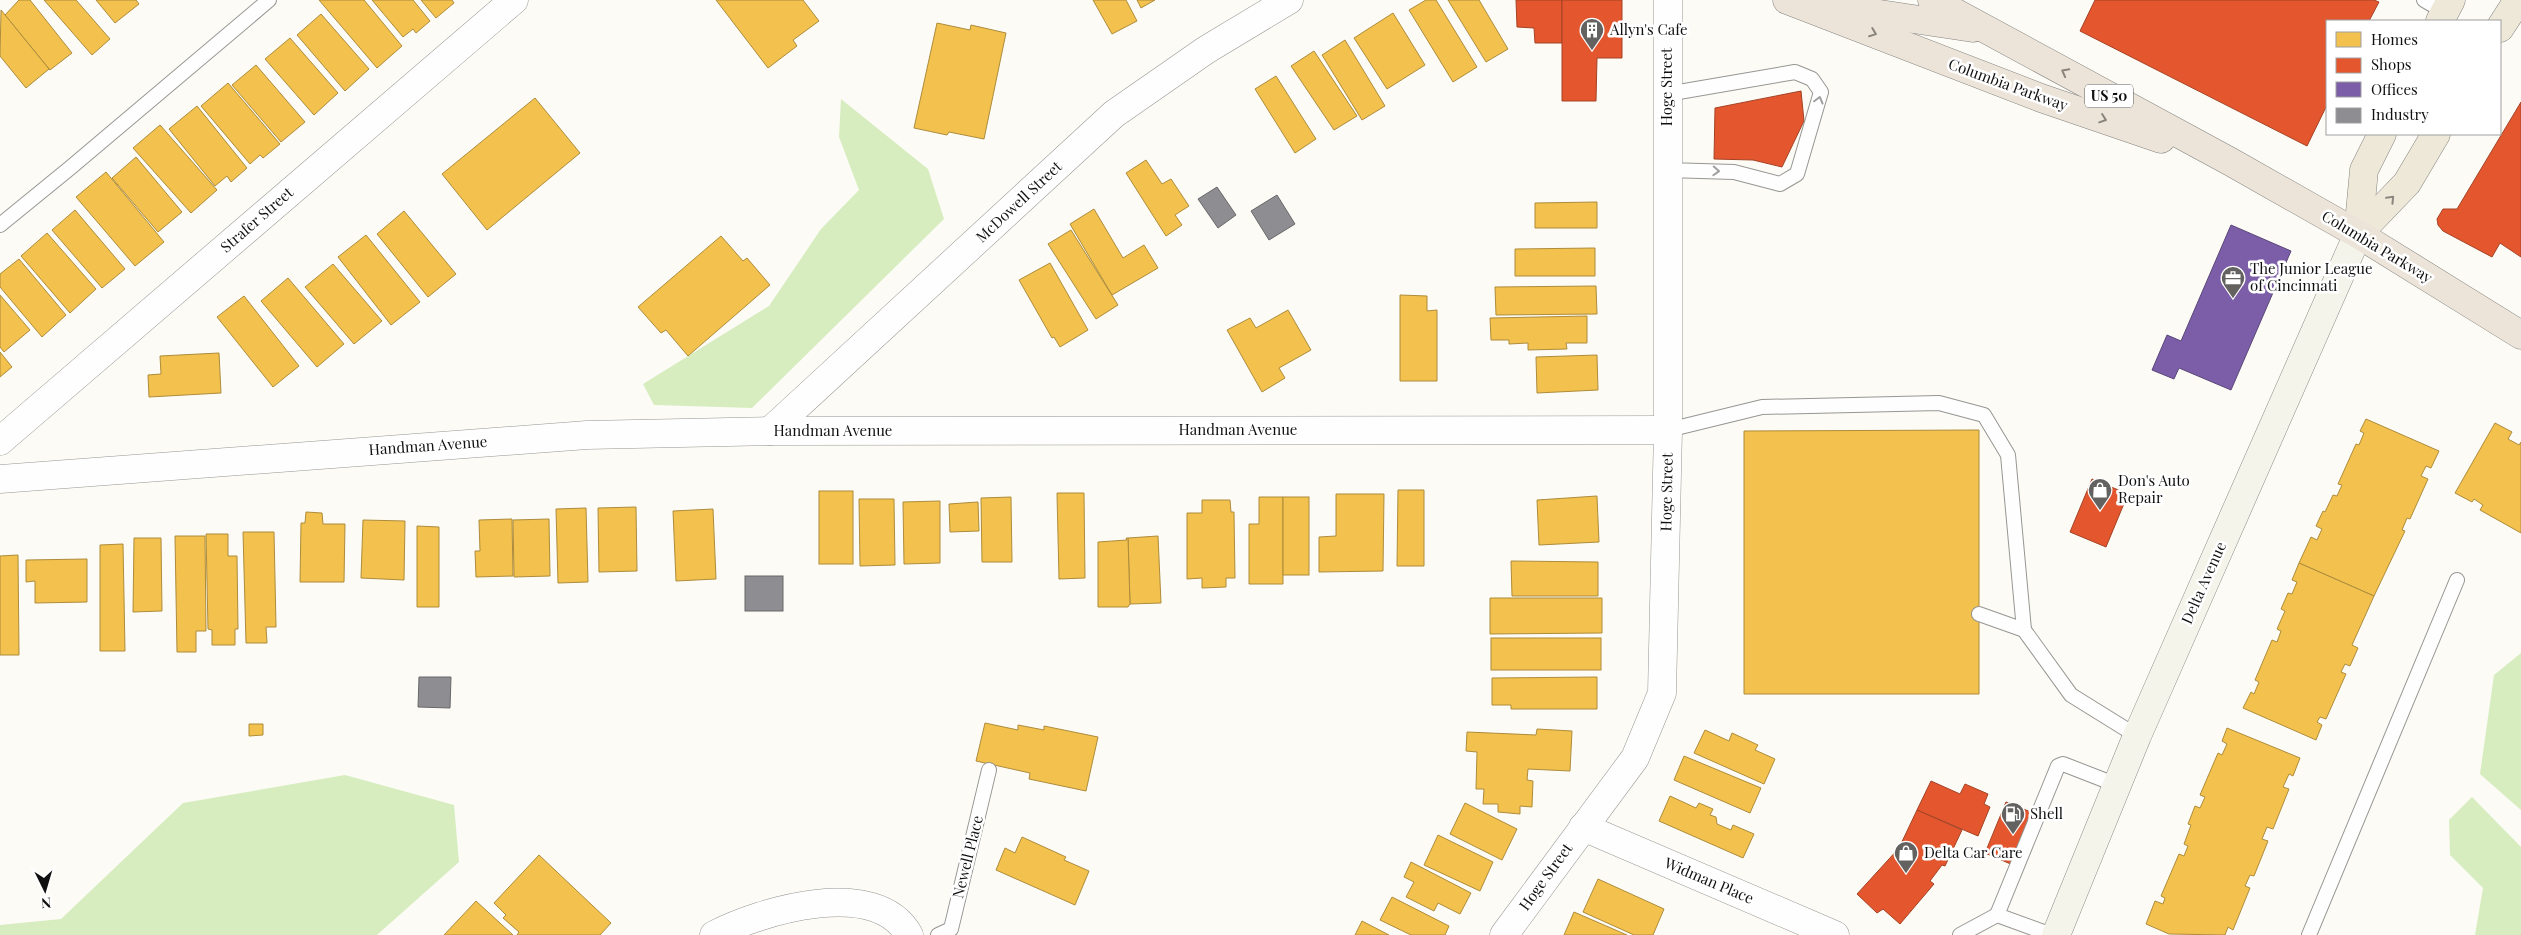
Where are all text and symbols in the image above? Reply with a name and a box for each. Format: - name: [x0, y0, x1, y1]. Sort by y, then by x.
- building icon: Allyn's Cafe: [1579, 17, 1605, 51]
- place label: Allyn's Cafe: [1609, 19, 1688, 39]
- legend: [2326, 20, 2501, 135]
- one-way arrow: [1868, 27, 1877, 37]
- text: Homes: [2371, 29, 2418, 49]
- street label: Hoge Street: [1656, 47, 1676, 126]
- street label: Columbia Parkway: [1946, 53, 2071, 115]
- text: Shops: [2371, 54, 2412, 74]
- one-way arrow: [2062, 68, 2071, 78]
- text: Offices: [2371, 79, 2418, 99]
- road number: US 50: [2085, 84, 2133, 108]
- one-way arrow: [1813, 96, 1824, 104]
- text: Industry: [2371, 104, 2429, 124]
- one-way arrow: [2099, 113, 2107, 123]
- street label: McDowell Street: [971, 156, 1066, 246]
- one-way arrow: [1712, 166, 1720, 176]
- street label: Strafer Street: [216, 182, 297, 256]
- one-way arrow: [2386, 196, 2395, 205]
- street label: Columbia Parkway: [2318, 205, 2437, 287]
- place label: The Junior League of Cincinnati: [2250, 258, 2373, 295]
- office icon: The Junior League of Cincinnati: [2220, 265, 2246, 299]
- street label: Handman Avenue: [1179, 419, 1297, 439]
- street label: Handman Avenue: [774, 420, 892, 440]
- street label: Handman Avenue: [368, 431, 488, 459]
- street label: Hoge Street: [1655, 452, 1677, 531]
- place label: Don's Auto Repair: [2118, 470, 2190, 507]
- shop icon: Don's Auto Repair: [2087, 477, 2113, 511]
- street label: Delta Avenue: [2176, 538, 2230, 627]
- fuel station icon: Shell: [2000, 801, 2026, 835]
- place label: Shell: [2030, 803, 2063, 823]
- street label: Newell Place: [947, 813, 987, 900]
- street label: Hoge Street: [1514, 838, 1577, 914]
- shop icon: Delta Car Care: [1893, 840, 1919, 874]
- place label: Delta Car Care: [1924, 842, 2023, 862]
- street label: Widman Place: [1661, 852, 1757, 908]
- north arrow: [20, 865, 70, 915]
- text: N: [40, 894, 52, 913]

